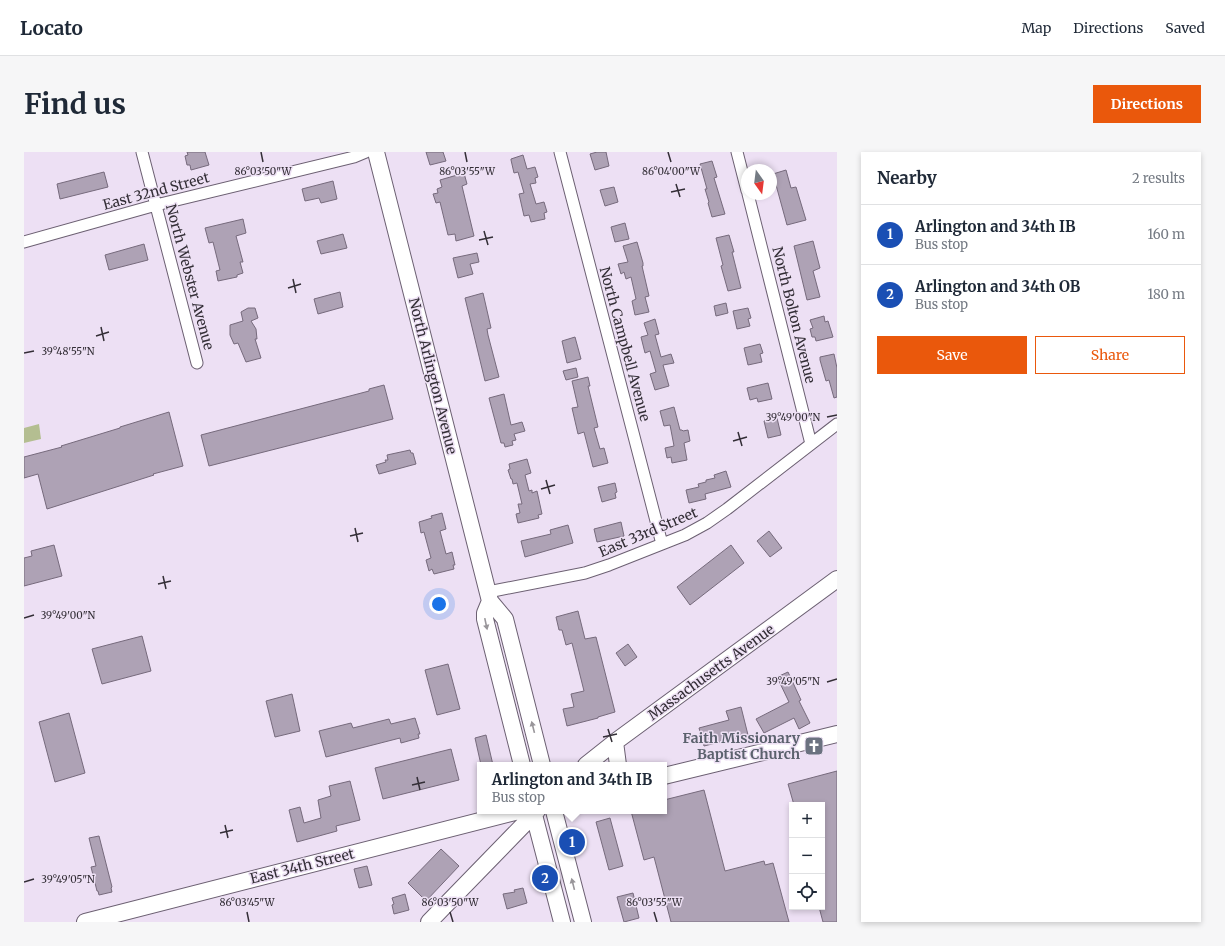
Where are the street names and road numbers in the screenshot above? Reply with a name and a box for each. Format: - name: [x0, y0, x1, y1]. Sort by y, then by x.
- street label: East 32nd Street: [101, 168, 212, 214]
- street label: North Webster Avenue: [162, 202, 218, 352]
- street label: North Bolton Avenue: [768, 245, 820, 385]
- street label: North Campbell Avenue: [596, 265, 654, 423]
- street label: North Arlington Avenue: [405, 296, 461, 456]
- street label: East 33rd Street: [596, 503, 700, 561]
- street label: Massachusetts Avenue: [644, 620, 778, 724]
- street label: East 34th Street: [248, 844, 357, 888]

